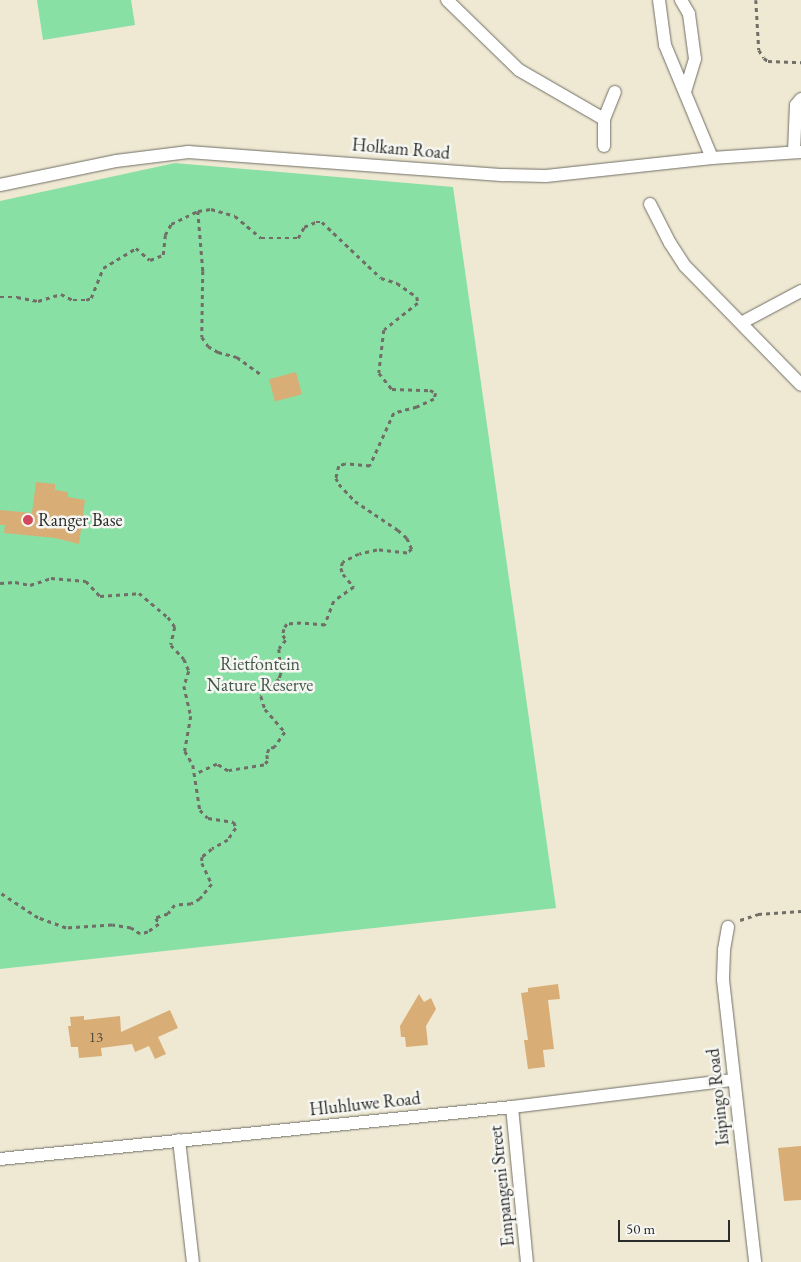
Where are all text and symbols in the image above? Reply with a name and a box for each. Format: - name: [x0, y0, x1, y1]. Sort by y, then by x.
- street label: Holkam Road: [351, 134, 451, 164]
- place label: Ranger Base: [38, 509, 123, 531]
- marker: Ranger Base: [22, 514, 34, 526]
- park label: Rietfontein Nature Reserve: [207, 654, 313, 696]
- house number: 13: [89, 1028, 103, 1046]
- street label: Isipingo Road: [702, 1047, 734, 1147]
- street label: Hluhluwe Road: [308, 1087, 422, 1121]
- street label: Empangeni Street: [485, 1124, 519, 1248]
- scale bar: [621, 1210, 734, 1242]
- text: 50 m: [626, 1219, 655, 1238]

